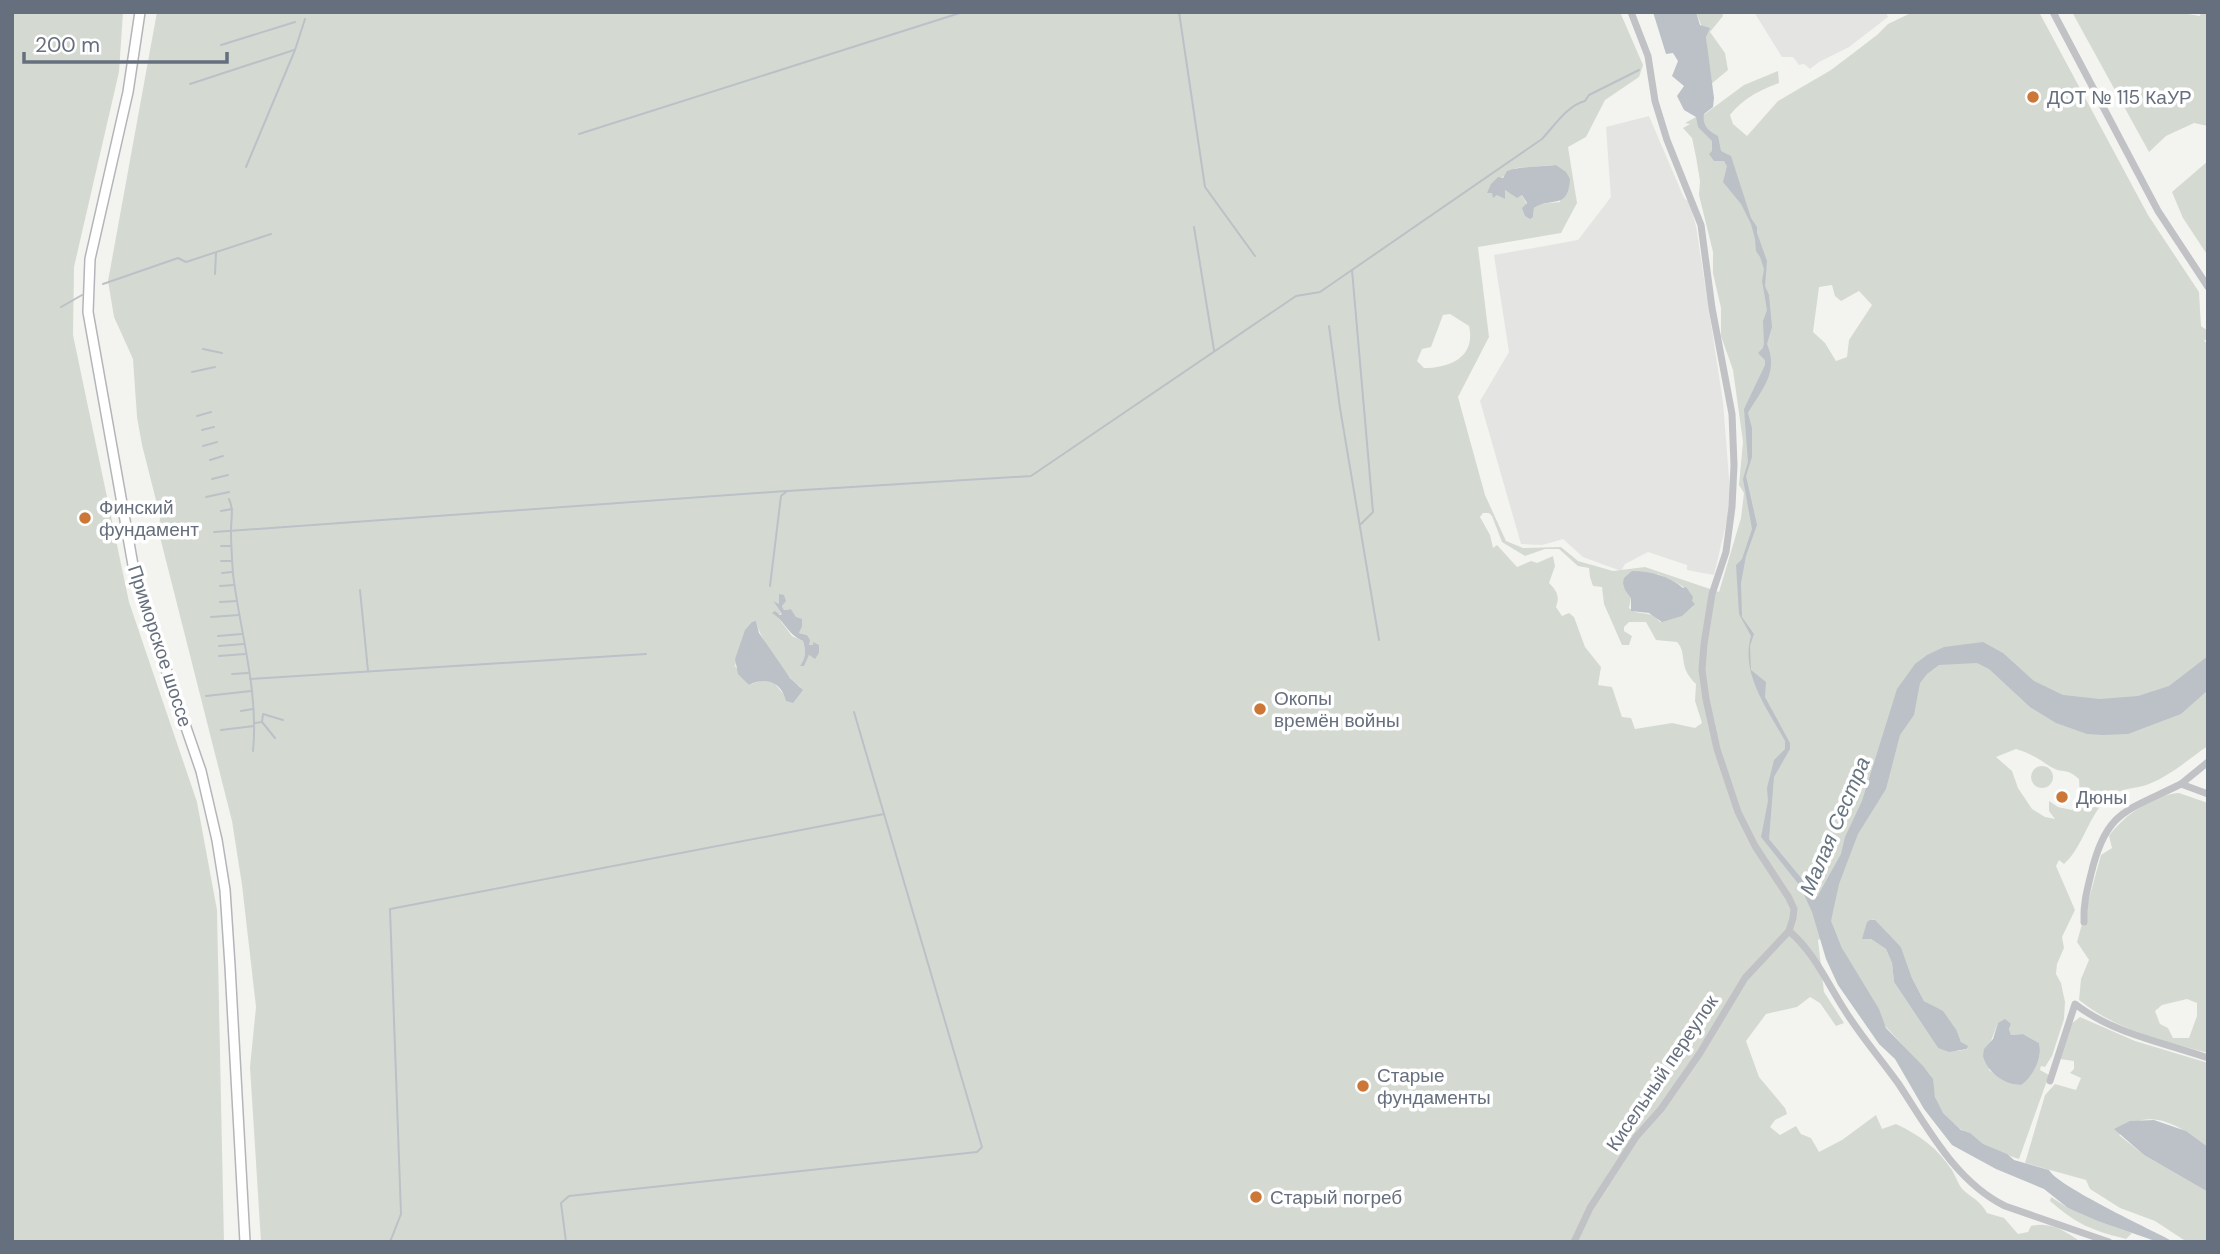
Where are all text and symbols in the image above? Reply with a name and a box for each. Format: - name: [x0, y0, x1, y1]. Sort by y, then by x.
- scale bar: [24, 21, 228, 65]
- text: 200 m: [35, 31, 100, 59]
- place label: ДОТ № 115 КаУР: [2047, 85, 2192, 110]
- marker: ДОТ № 115 КаУР: [2025, 89, 2041, 105]
- place label: Финский фундамент: [99, 495, 199, 542]
- marker: Финский фундамент: [77, 510, 93, 526]
- street label: Приморское шоссе: [122, 562, 198, 730]
- place label: Окопы времён войны: [1274, 686, 1400, 733]
- marker: Окопы времён войны: [1252, 701, 1268, 717]
- water label: Малая Сестра: [1793, 753, 1877, 899]
- place label: Дюны: [2076, 785, 2127, 810]
- marker: Дюны: [2054, 789, 2070, 805]
- street label: Кисельный переулок: [1600, 990, 1724, 1156]
- place label: Старые фундаменты: [1377, 1063, 1491, 1110]
- marker: Старые фундаменты: [1355, 1078, 1371, 1094]
- place label: Старый погреб: [1270, 1185, 1402, 1210]
- marker: Старый погреб: [1248, 1189, 1264, 1205]

